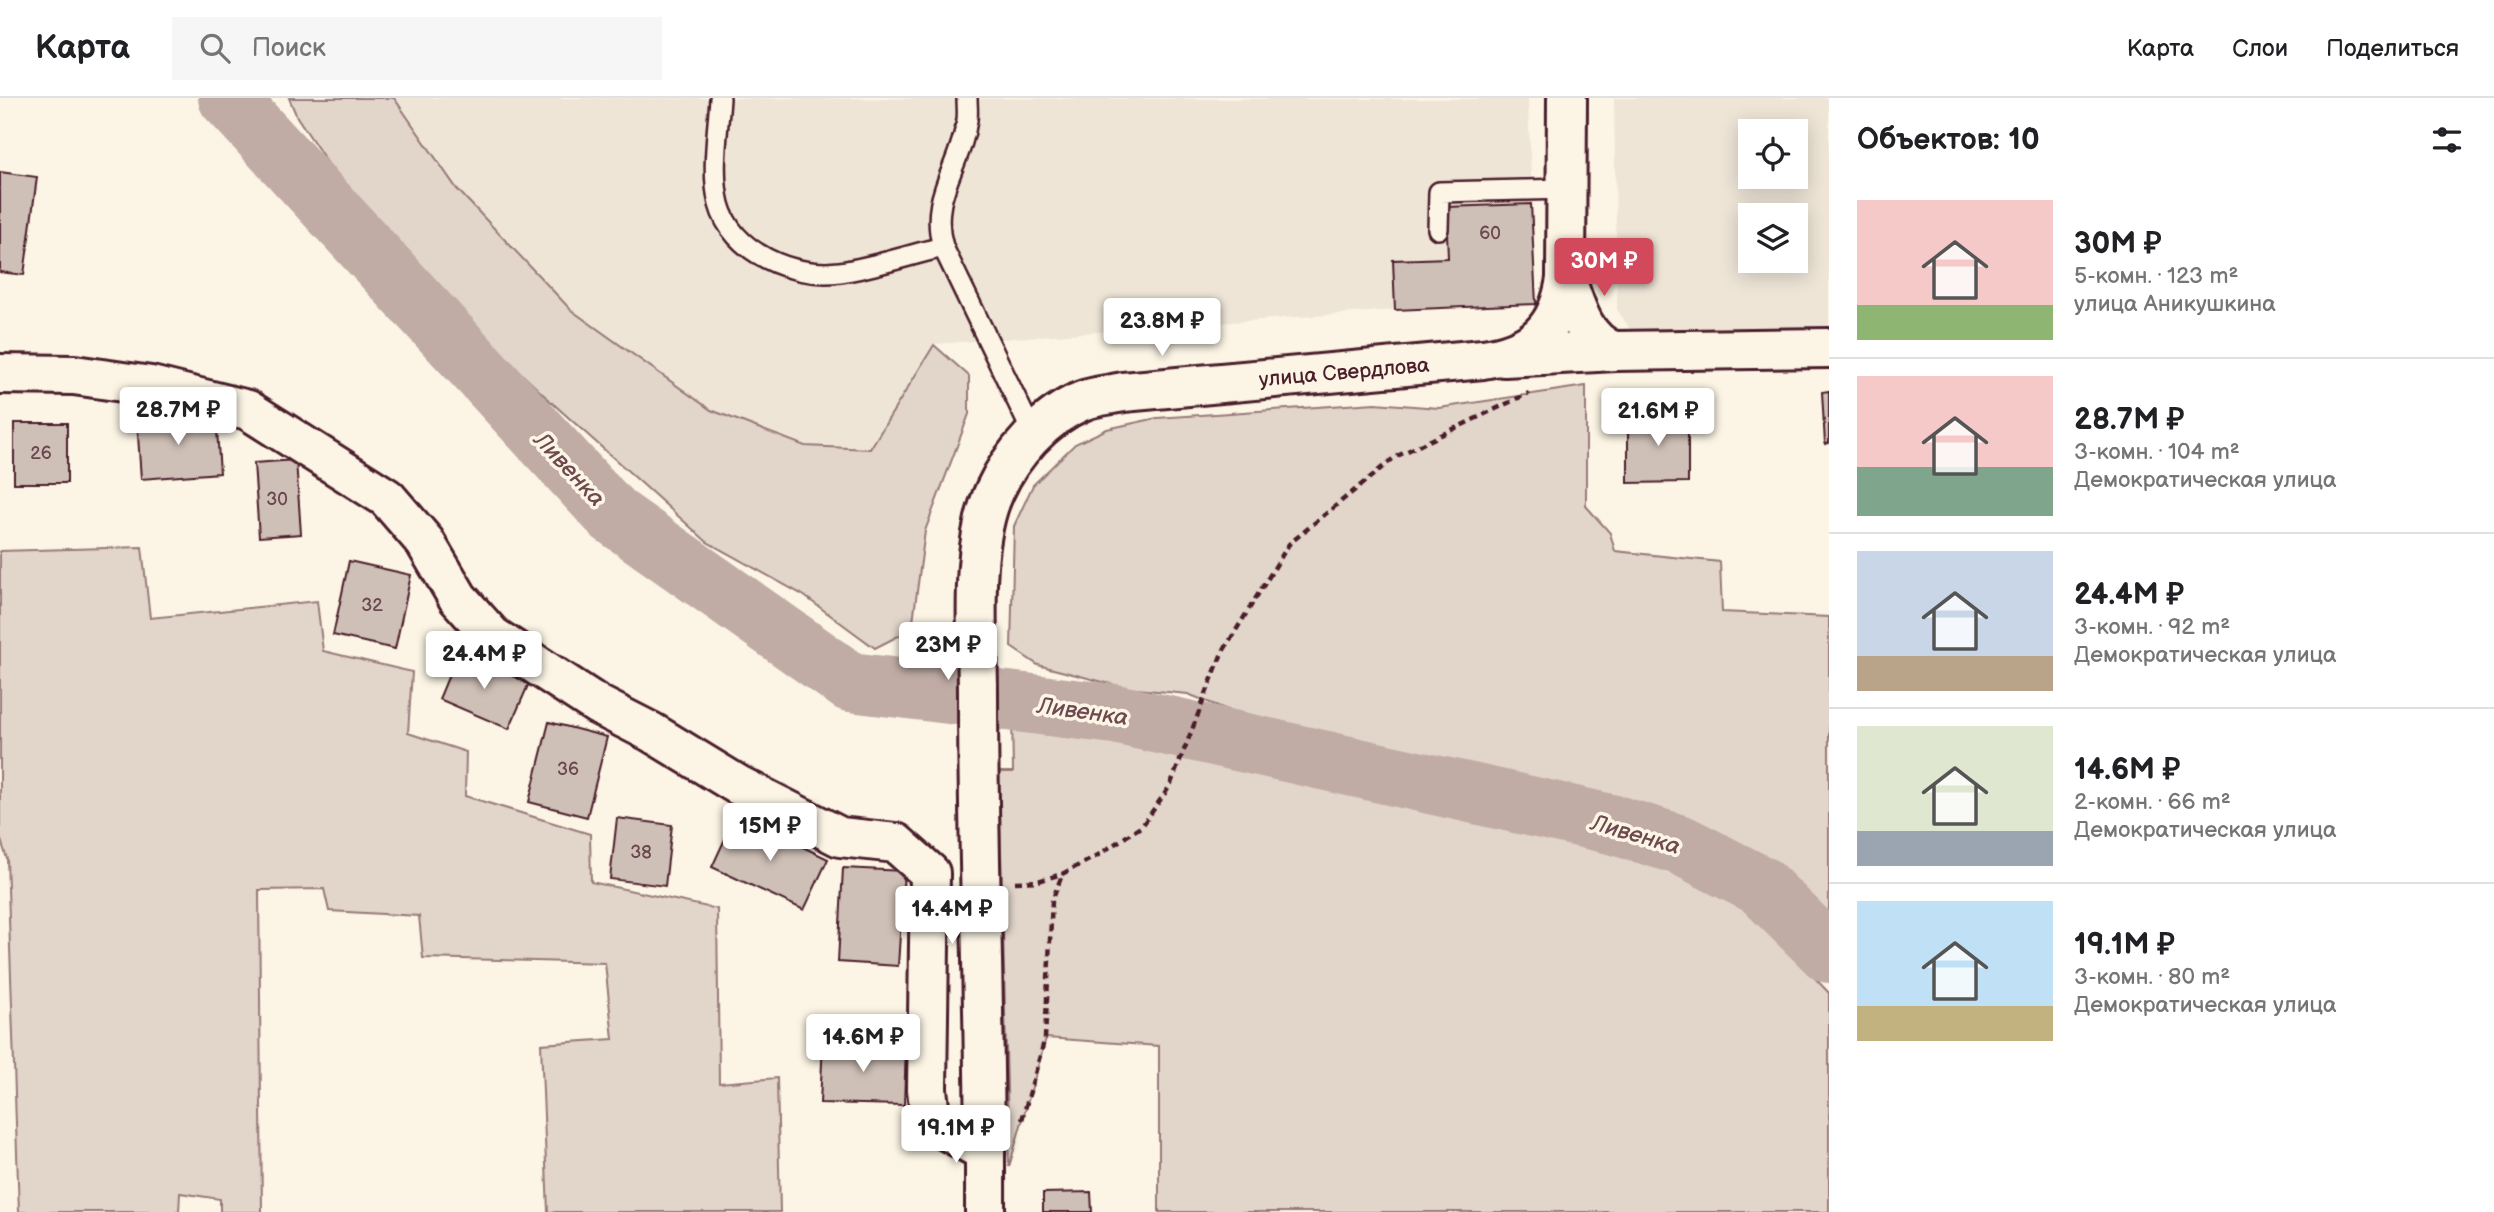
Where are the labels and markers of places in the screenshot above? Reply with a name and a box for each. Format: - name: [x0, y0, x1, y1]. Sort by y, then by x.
- pin: 30M ₽: [1555, 238, 1653, 298]
- pin: 23.8M ₽: [1097, 299, 1227, 358]
- pin: 28.7M ₽: [113, 388, 243, 447]
- pin: 21.6M ₽: [1593, 388, 1723, 448]
- pin: 23M ₽: [899, 622, 997, 682]
- pin: 24.4M ₽: [419, 632, 549, 691]
- pin: 15M ₽: [721, 804, 819, 863]
- pin: 14.4M ₽: [887, 886, 1017, 946]
- pin: 14.6M ₽: [798, 1014, 928, 1074]
- pin: 19.1M ₽: [891, 1105, 1021, 1165]

